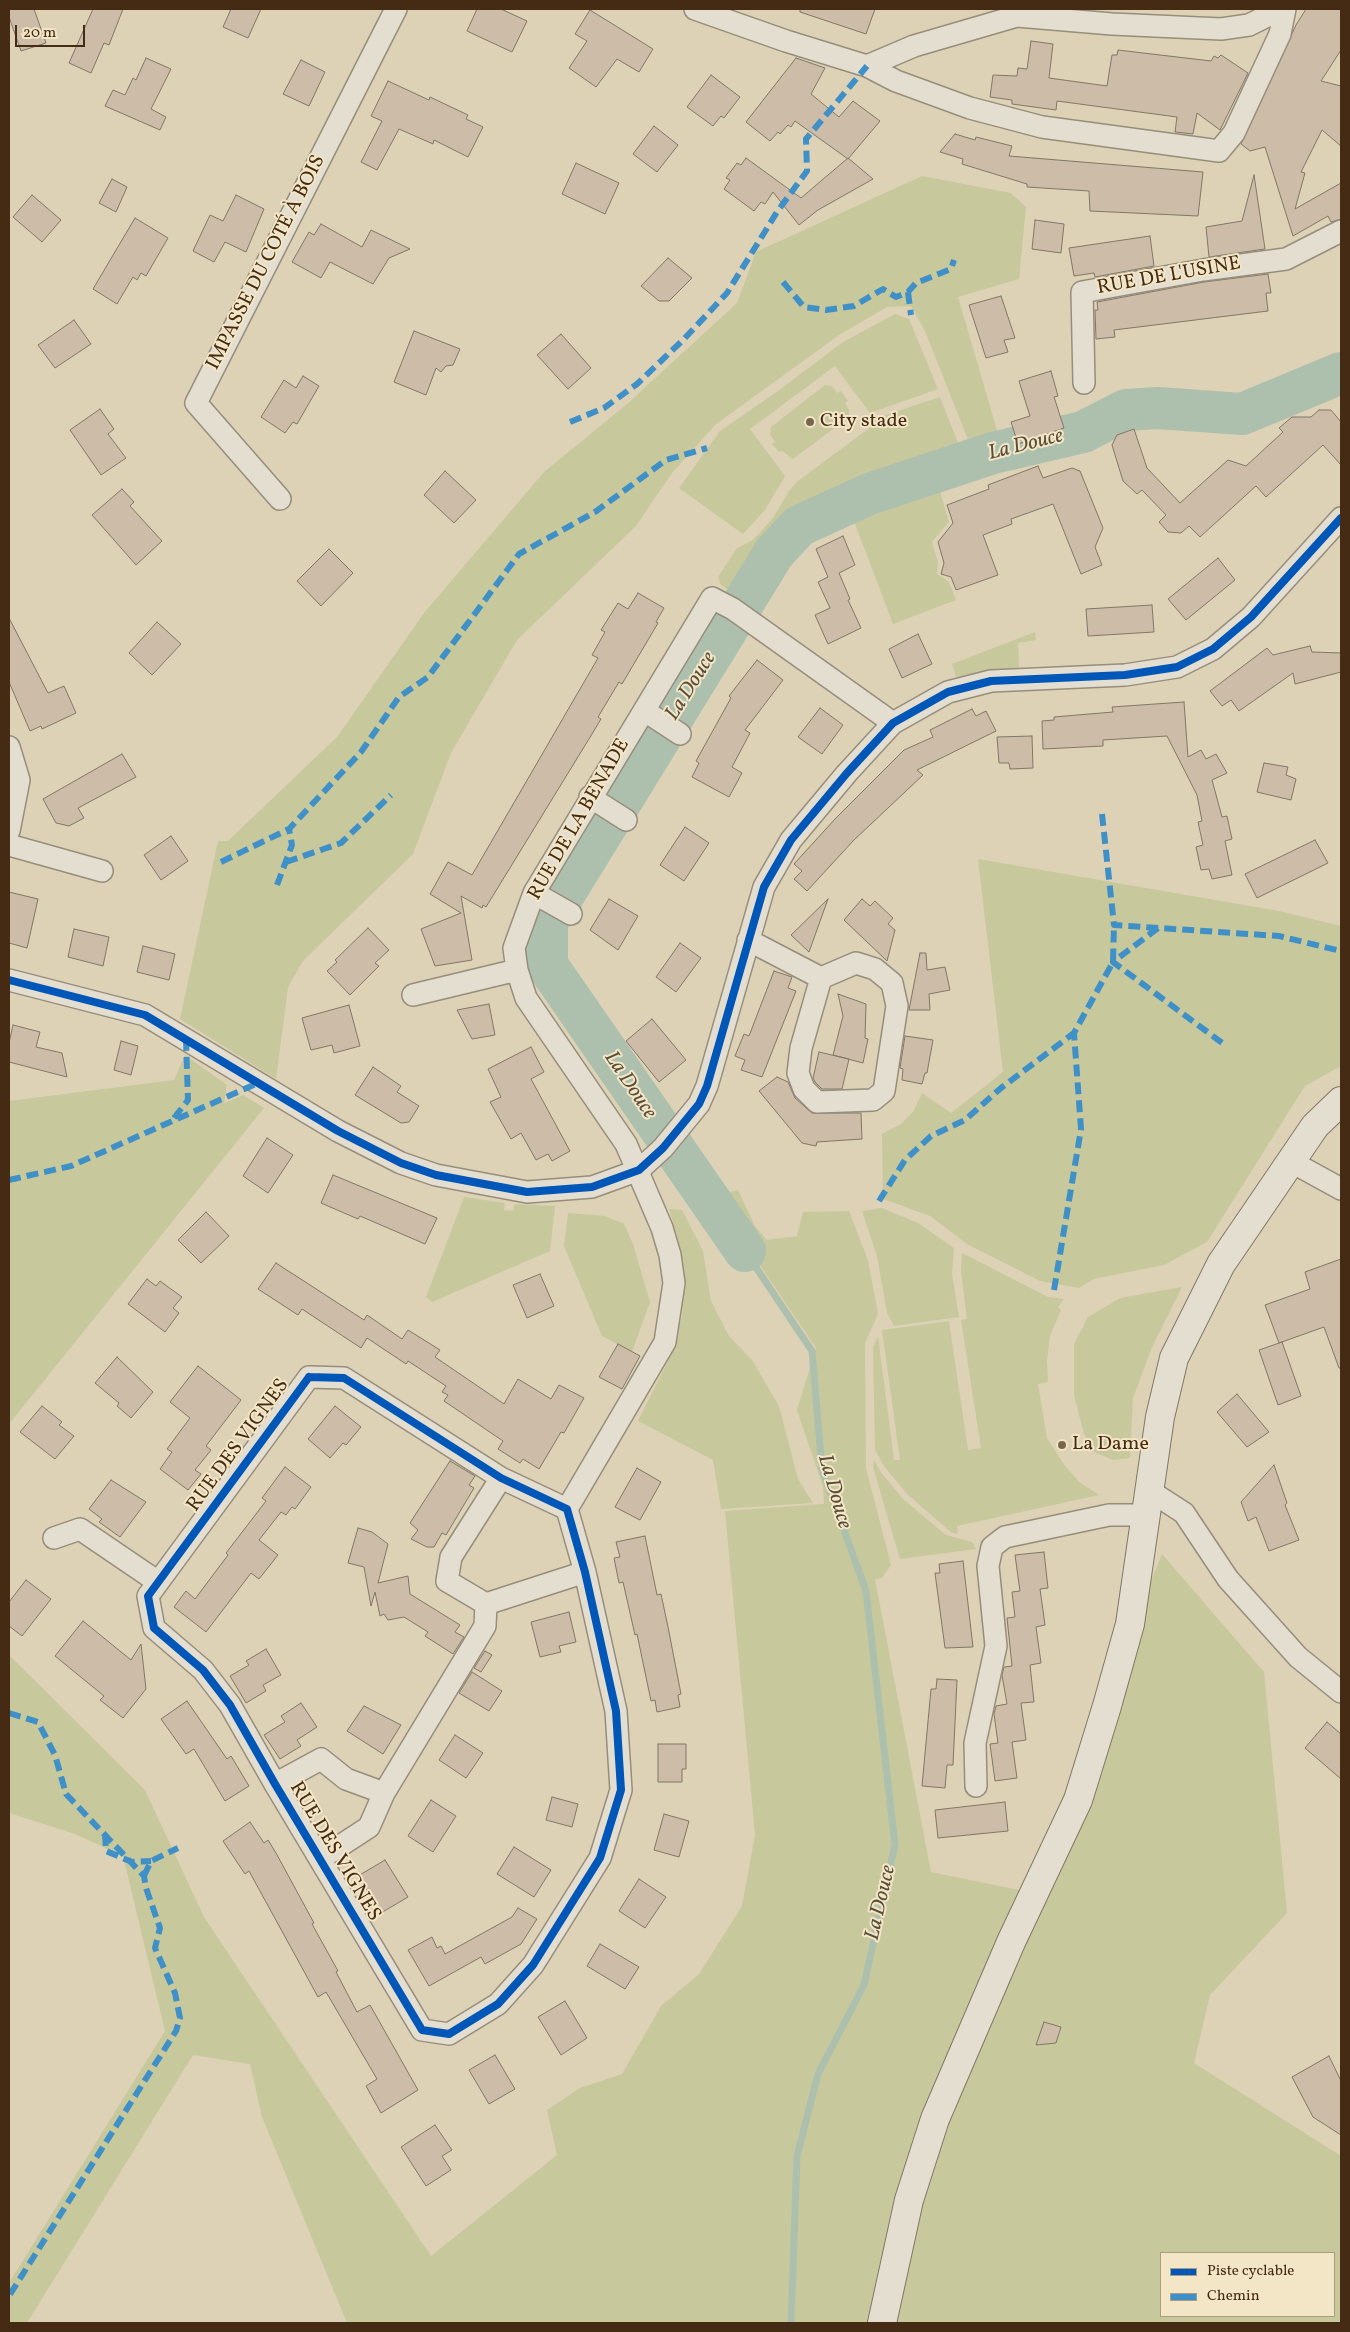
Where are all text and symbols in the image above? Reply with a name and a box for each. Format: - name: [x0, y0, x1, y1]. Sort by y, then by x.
- scale bar: [18, 15, 88, 47]
- text: 20 m: [23, 23, 56, 44]
- street label: IMPASSE DU COTÉ À BOIS: [202, 151, 332, 375]
- street label: RUE DE L'USINE: [1095, 253, 1243, 301]
- place label: City stade: [820, 410, 907, 434]
- marker: City stade: [804, 416, 816, 428]
- water label: La Douce: [986, 425, 1066, 467]
- water label: La Douce: [661, 648, 723, 726]
- street label: RUE DE LA BENADE: [524, 735, 636, 905]
- water label: La Douce: [597, 1047, 661, 1125]
- street label: RUE DES VIGNES: [183, 1375, 295, 1517]
- place label: La Dame: [1072, 1433, 1149, 1457]
- marker: La Dame: [1056, 1439, 1068, 1451]
- water label: La Douce: [810, 1452, 856, 1532]
- street label: RUE DES VIGNES: [283, 1778, 385, 1926]
- water label: La Douce: [861, 1863, 903, 1943]
- legend: [1160, 2252, 1335, 2317]
- text: Piste cyclable: [1207, 2261, 1294, 2282]
- text: Chemin: [1207, 2286, 1260, 2307]

